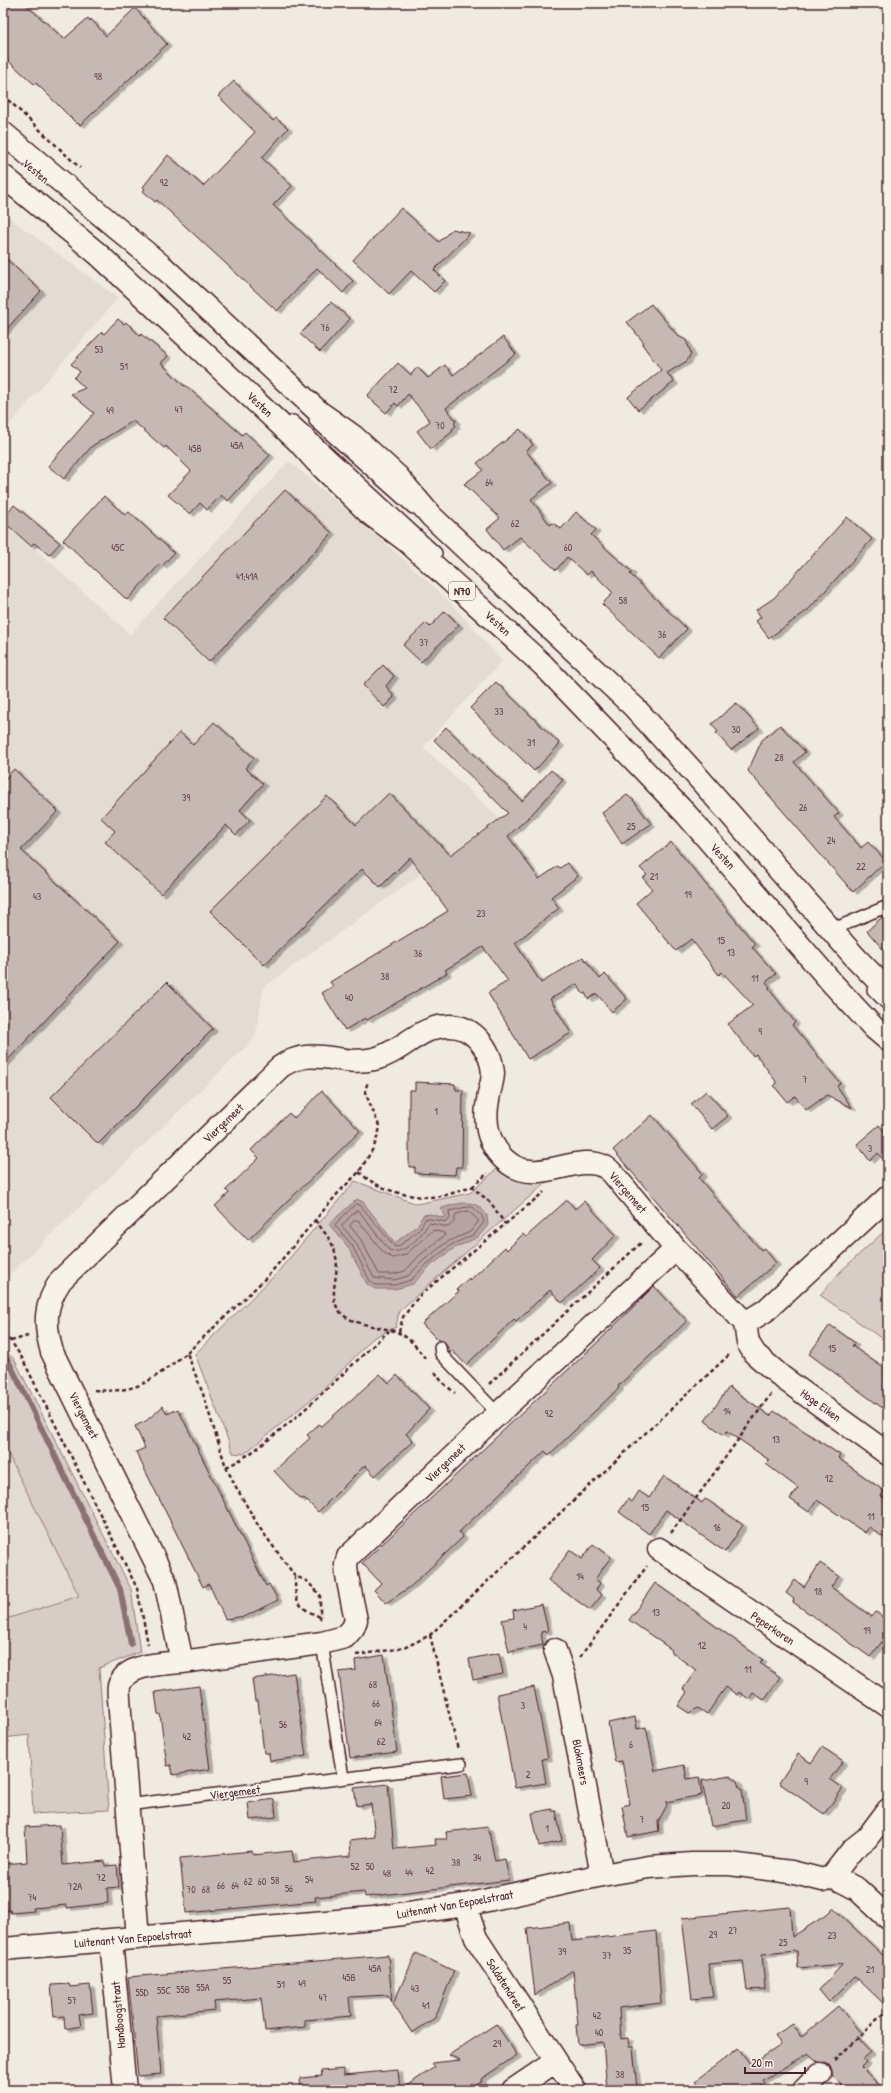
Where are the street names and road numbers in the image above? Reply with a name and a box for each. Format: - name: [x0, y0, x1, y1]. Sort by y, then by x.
- street label: Vesten: [19, 155, 53, 187]
- street label: Vesten: [243, 387, 277, 421]
- road number: N70: [449, 582, 475, 600]
- street label: Vesten: [481, 606, 515, 640]
- street label: Vesten: [706, 839, 740, 873]
- street label: Viergemeet: [199, 1099, 248, 1147]
- street label: Viergemeet: [605, 1167, 652, 1217]
- street label: Hoge Eiken: [797, 1384, 845, 1426]
- street label: Viergemeet: [65, 1389, 103, 1442]
- street label: Viergemeet: [421, 1439, 470, 1487]
- street label: Peperkoren: [748, 1607, 798, 1649]
- street label: Blokmeers: [568, 1738, 594, 1787]
- street label: Viergemeet: [209, 1780, 262, 1804]
- street label: Luitenant Van Eepoelstraat: [395, 1885, 515, 1923]
- street label: Luitenant Van Eepoelstraat: [74, 1924, 193, 1952]
- street label: Soldatendreef: [482, 1955, 530, 2016]
- street label: Handboogstraat: [107, 1980, 129, 2049]

